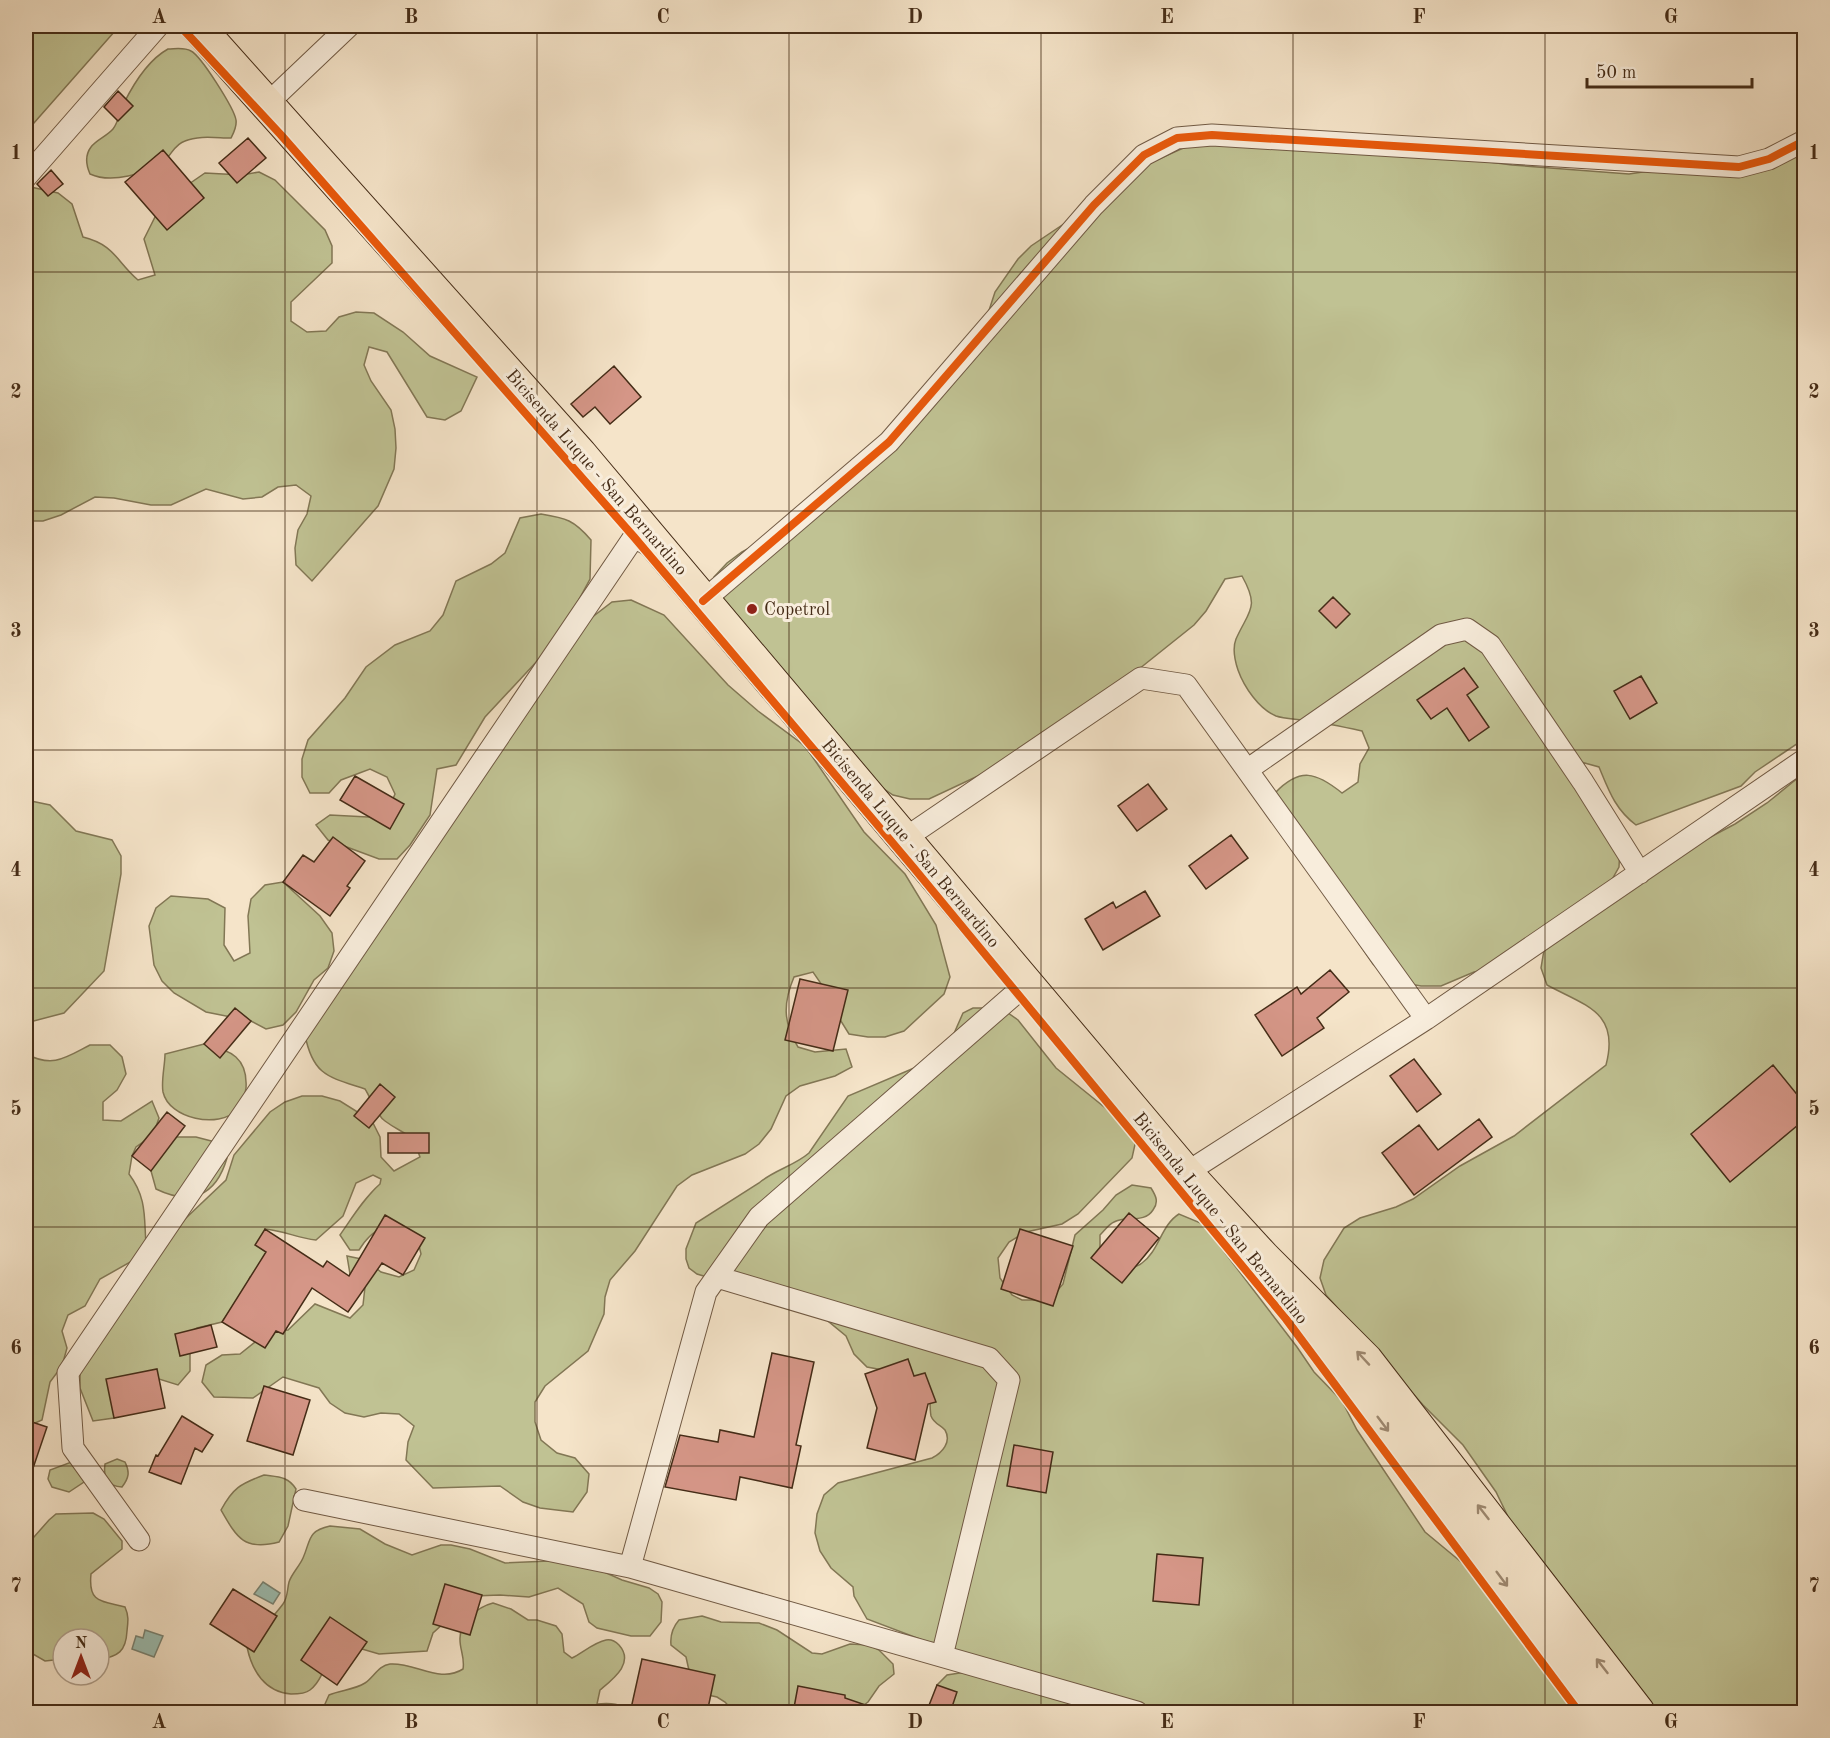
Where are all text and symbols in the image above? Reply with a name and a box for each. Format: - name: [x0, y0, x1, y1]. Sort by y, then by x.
- text: A: [151, 8, 167, 28]
- text: B: [404, 8, 418, 28]
- text: C: [656, 8, 670, 28]
- text: D: [907, 8, 923, 28]
- text: E: [1160, 8, 1174, 28]
- text: F: [1412, 8, 1426, 28]
- text: G: [1664, 8, 1678, 28]
- scale bar: [1587, 51, 1752, 89]
- text: 50 m: [1596, 64, 1636, 82]
- text: 1: [10, 144, 22, 164]
- text: 1: [1808, 144, 1820, 164]
- street label: Bicisenda Luque - San Bernardino: [502, 366, 690, 579]
- text: 2: [10, 383, 22, 403]
- text: 2: [1808, 383, 1820, 403]
- place label: Copetrol: [764, 601, 830, 619]
- marker: Copetrol: [745, 602, 759, 616]
- text: 3: [10, 622, 22, 642]
- text: 3: [1808, 622, 1820, 642]
- street label: Bicisenda Luque - San Bernardino: [818, 736, 1003, 951]
- text: 4: [10, 861, 22, 881]
- text: 4: [1808, 861, 1820, 881]
- text: 5: [10, 1099, 22, 1120]
- text: 5: [1808, 1099, 1820, 1120]
- street label: Bicisenda Luque - San Bernardino: [1129, 1110, 1311, 1328]
- text: 6: [10, 1339, 22, 1359]
- text: 6: [1808, 1339, 1820, 1359]
- one-way arrow: [1356, 1351, 1370, 1366]
- one-way arrow: [1377, 1416, 1389, 1432]
- one-way arrow: [1476, 1504, 1489, 1520]
- one-way arrow: [1495, 1571, 1508, 1587]
- text: 7: [10, 1577, 22, 1597]
- text: 7: [1808, 1577, 1820, 1597]
- north arrow: [51, 1627, 111, 1687]
- text: N: [75, 1636, 88, 1652]
- one-way arrow: [1596, 1658, 1609, 1674]
- text: A: [151, 1713, 167, 1733]
- text: B: [404, 1713, 418, 1733]
- text: C: [656, 1713, 670, 1733]
- text: D: [907, 1713, 923, 1733]
- text: E: [1160, 1713, 1174, 1733]
- text: F: [1412, 1713, 1426, 1733]
- text: G: [1664, 1713, 1678, 1733]

